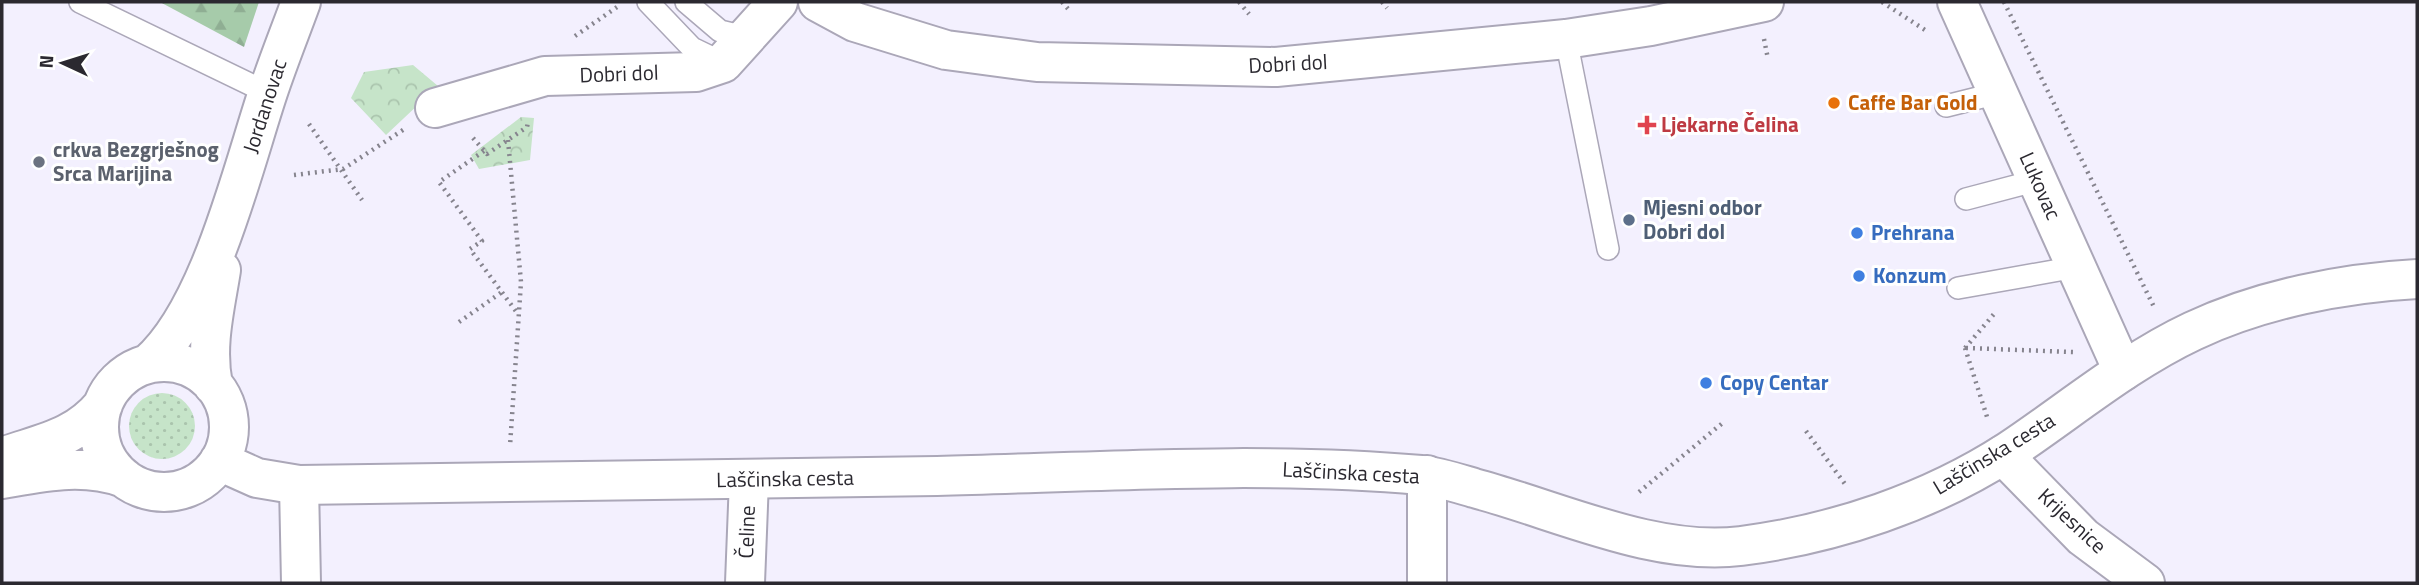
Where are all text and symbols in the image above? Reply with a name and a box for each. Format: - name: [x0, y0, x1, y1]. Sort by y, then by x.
- north arrow: [28, 28, 98, 98]
- street label: Dobri dol: [1248, 45, 1328, 81]
- text: N: [31, 54, 60, 69]
- street label: Jordanovac: [234, 54, 294, 157]
- street label: Dobri dol: [579, 56, 659, 90]
- place label: Caffe Bar Gold: [1848, 86, 1978, 118]
- marker: Caffe Bar Gold: [1826, 95, 1842, 111]
- place label: Ljekarne Čelina: [1661, 108, 1799, 140]
- marker: Ljekarne Čelina: [1639, 117, 1655, 133]
- place label: crkva Bezgrješnog Srca Marijina: [53, 133, 219, 189]
- street label: Lukovac: [2012, 146, 2070, 225]
- marker: crkva Bezgrješnog Srca Marijina: [31, 154, 47, 170]
- place label: Mjesni odbor Dobri dol: [1643, 191, 1762, 247]
- marker: Mjesni odbor Dobri dol: [1621, 212, 1637, 228]
- place label: Prehrana: [1871, 216, 1955, 248]
- marker: Prehrana: [1849, 225, 1865, 241]
- place label: Konzum: [1873, 259, 1947, 291]
- marker: Konzum: [1851, 268, 1867, 284]
- place label: Copy Centar: [1720, 366, 1829, 398]
- marker: Copy Centar: [1698, 375, 1714, 391]
- street label: Laščinska cesta: [1926, 404, 2061, 502]
- street label: Laščinska cesta: [1282, 452, 1421, 492]
- street label: Laščinska cesta: [716, 461, 855, 495]
- street label: Krijesnice: [2031, 480, 2114, 561]
- street label: Čeline: [729, 505, 763, 559]

